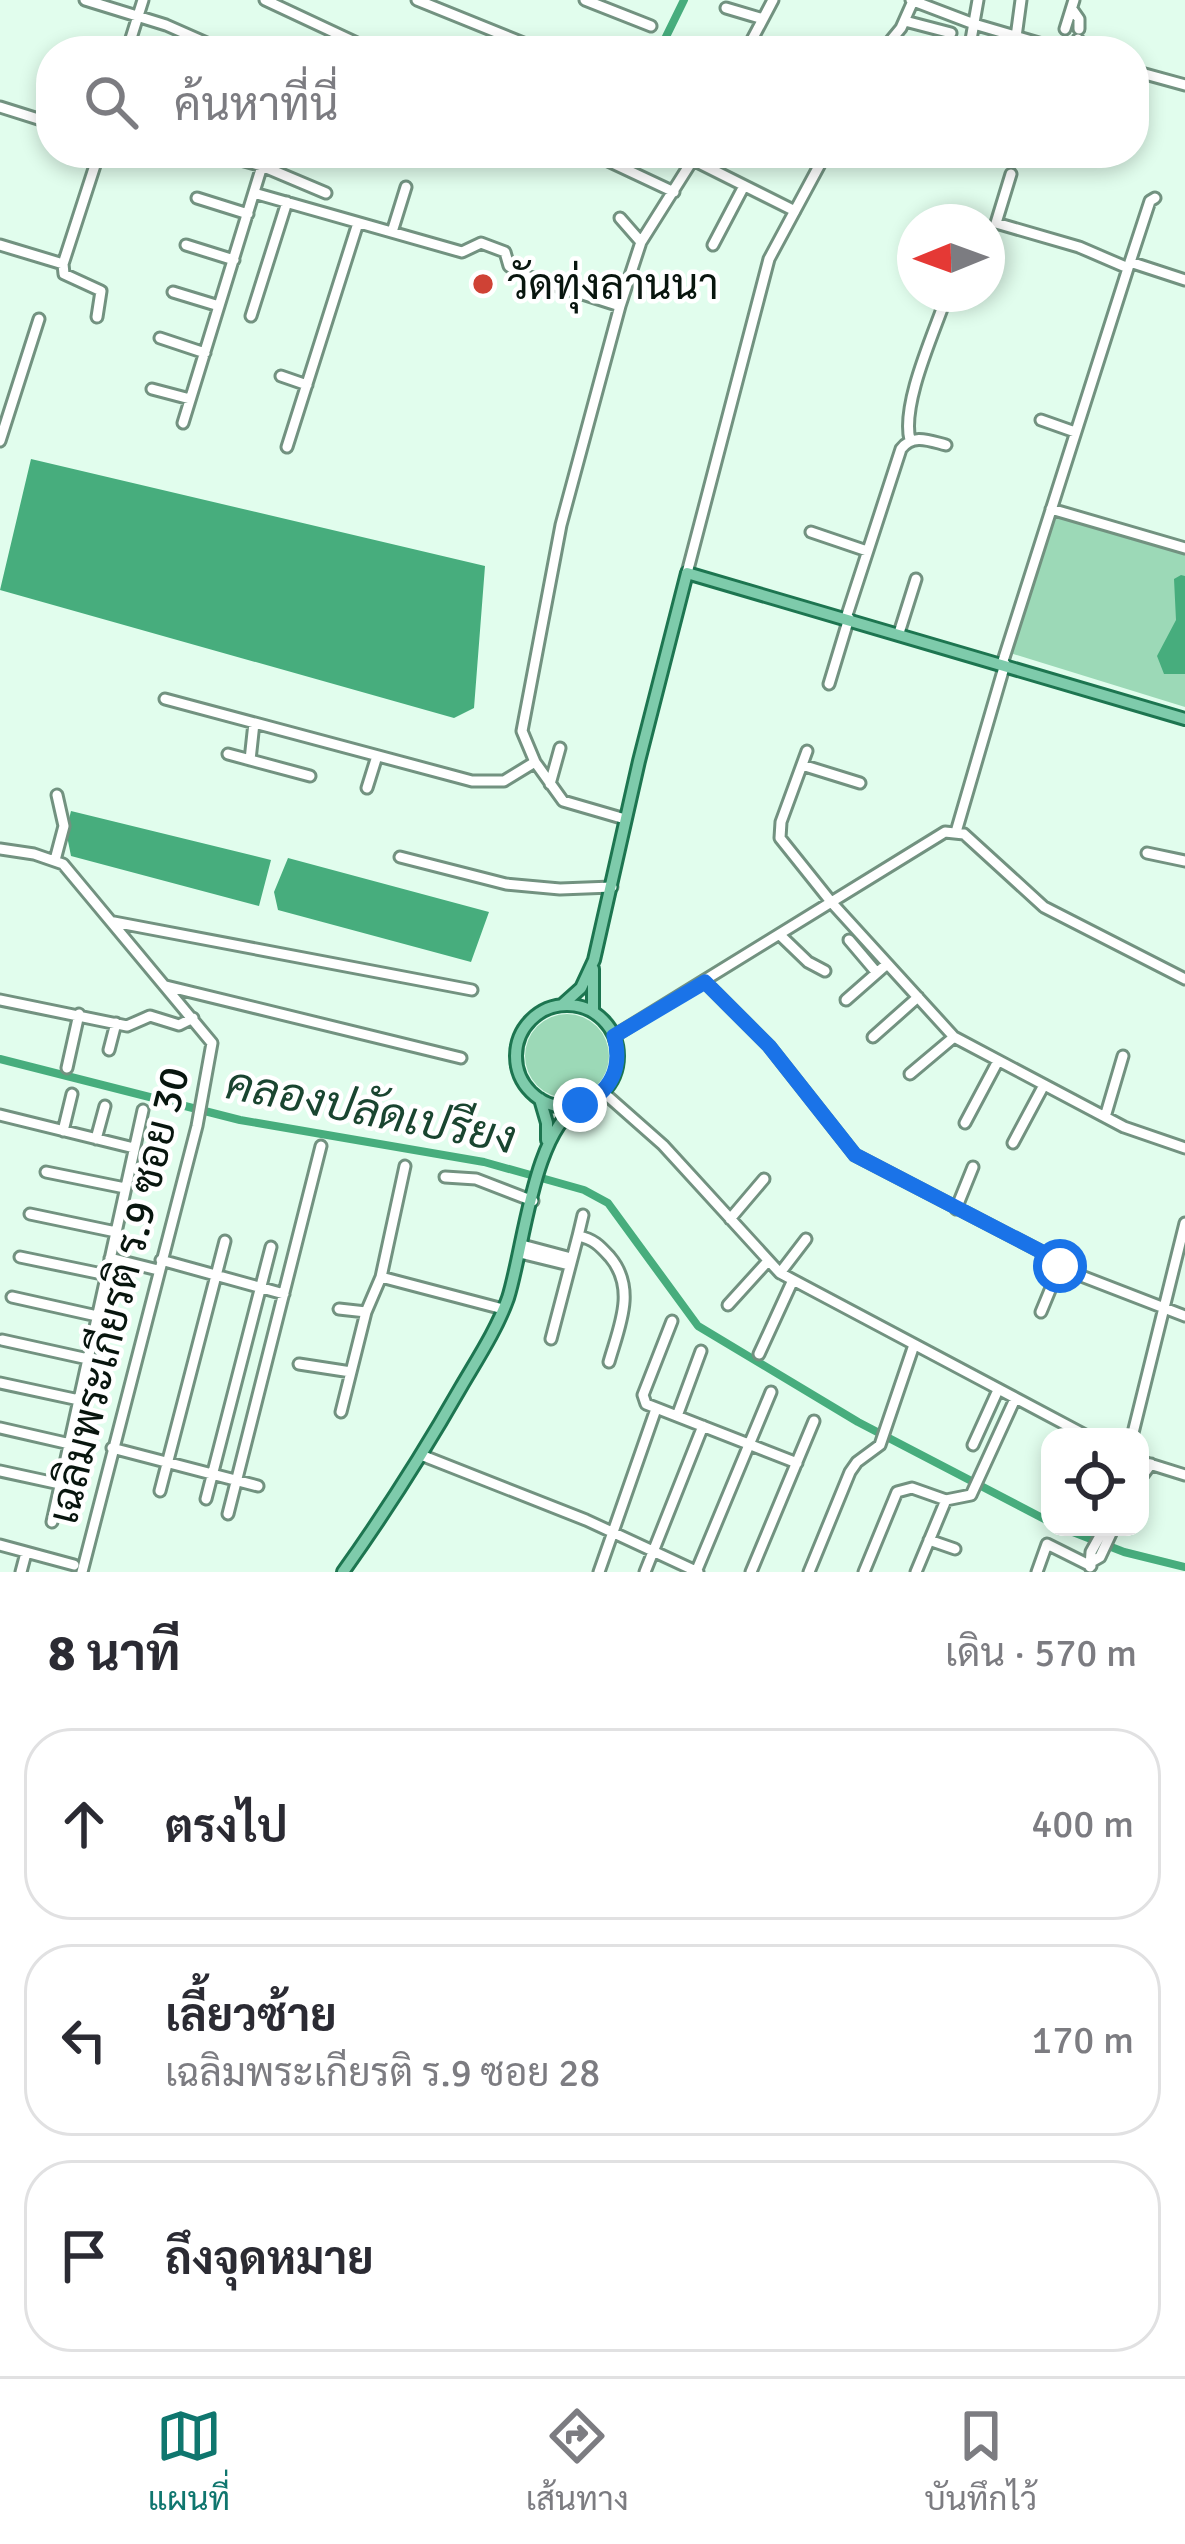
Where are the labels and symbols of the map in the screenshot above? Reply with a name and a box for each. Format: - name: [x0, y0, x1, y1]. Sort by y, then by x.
- north arrow: [897, 204, 1005, 312]
- place label: วัดทุ่งลานนา: [507, 260, 719, 314]
- marker: วัดทุ่งลานนา: [470, 271, 496, 297]
- water label: คลองปลัดเปรียง: [221, 1054, 520, 1166]
- street label: เฉลิมพระเกียรติ ร.9 ซอย 30: [36, 1061, 201, 1529]
- route end: [553, 1078, 607, 1132]
- route start: [1033, 1239, 1087, 1293]

